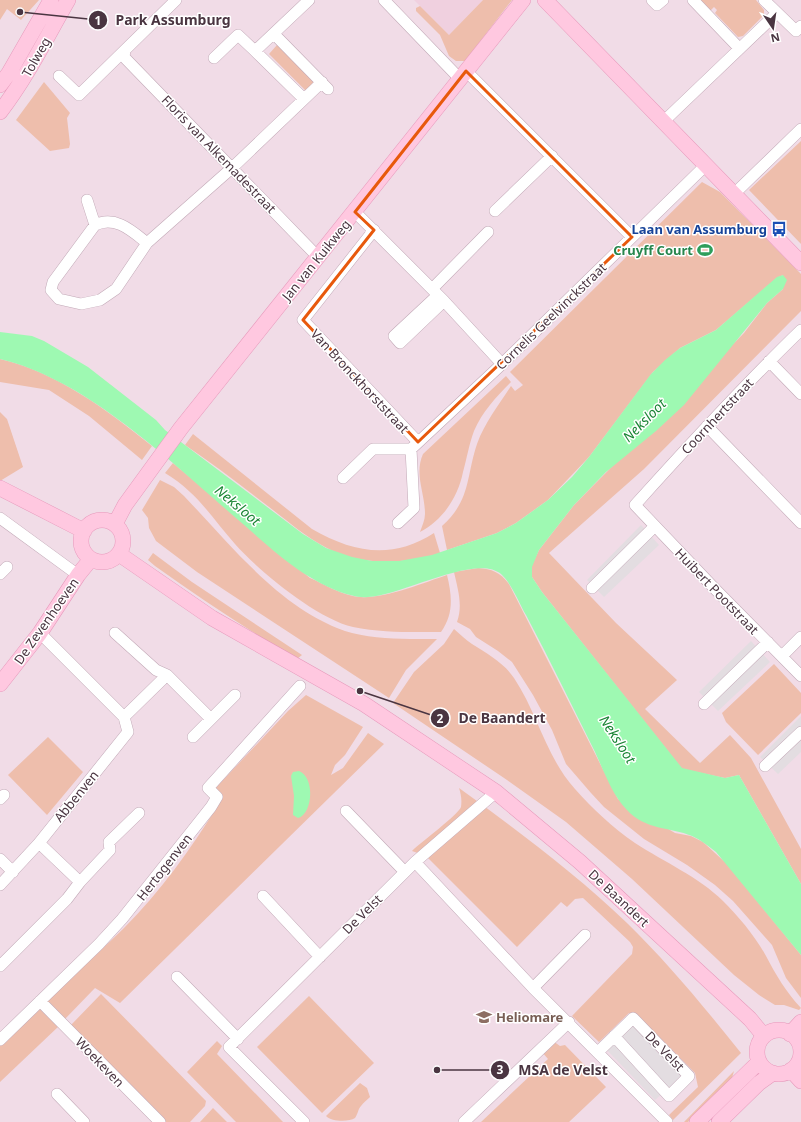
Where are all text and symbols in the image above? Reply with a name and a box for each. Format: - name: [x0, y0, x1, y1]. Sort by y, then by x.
- callout: Park Assumburg: [88, 7, 239, 33]
- north arrow: [753, 8, 793, 48]
- text: Park Assumburg: [115, 10, 231, 29]
- text: 1: [95, 12, 101, 29]
- text: N: [769, 30, 781, 47]
- street label: Tolweg: [17, 34, 55, 80]
- street label: Floris van Alkemadestraat: [158, 91, 280, 217]
- street label: Jan van Kuikweg: [276, 216, 354, 306]
- place label: Laan van Assumburg: [632, 220, 767, 238]
- bus stop icon: Laan van Assumburg: [770, 220, 788, 238]
- place label: Cruyff Court: [613, 241, 693, 259]
- sports icon: Cruyff Court: [696, 241, 714, 259]
- street label: Cornelis Geelvinckstraat: [492, 258, 610, 374]
- street label: Van Bronckhorststraat: [307, 325, 413, 437]
- street label: Coornhertstraat: [677, 374, 757, 458]
- water label: Neksloot: [618, 393, 671, 446]
- water label: Neksloot: [211, 480, 266, 530]
- street label: Huibert Pootstraat: [671, 544, 763, 638]
- street label: De Zevenhoeven: [9, 574, 83, 668]
- callout: De Baandert: [430, 705, 553, 731]
- text: De Baandert: [459, 708, 545, 727]
- text: 2: [437, 710, 444, 727]
- water label: Neksloot: [595, 711, 641, 768]
- street label: Abbenven: [50, 766, 102, 826]
- street label: Hertogenven: [132, 830, 196, 904]
- street label: De Baandert: [585, 865, 653, 931]
- street label: De Velst: [338, 890, 386, 938]
- school or university icon: Heliomare: [475, 1008, 493, 1026]
- place label: Heliomare: [496, 1008, 564, 1026]
- street label: De Velst: [641, 1027, 689, 1075]
- street label: Woekeven: [72, 1033, 128, 1091]
- callout: MSA de Velst: [490, 1057, 616, 1083]
- text: MSA de Velst: [518, 1060, 608, 1079]
- text: 3: [497, 1061, 504, 1078]

